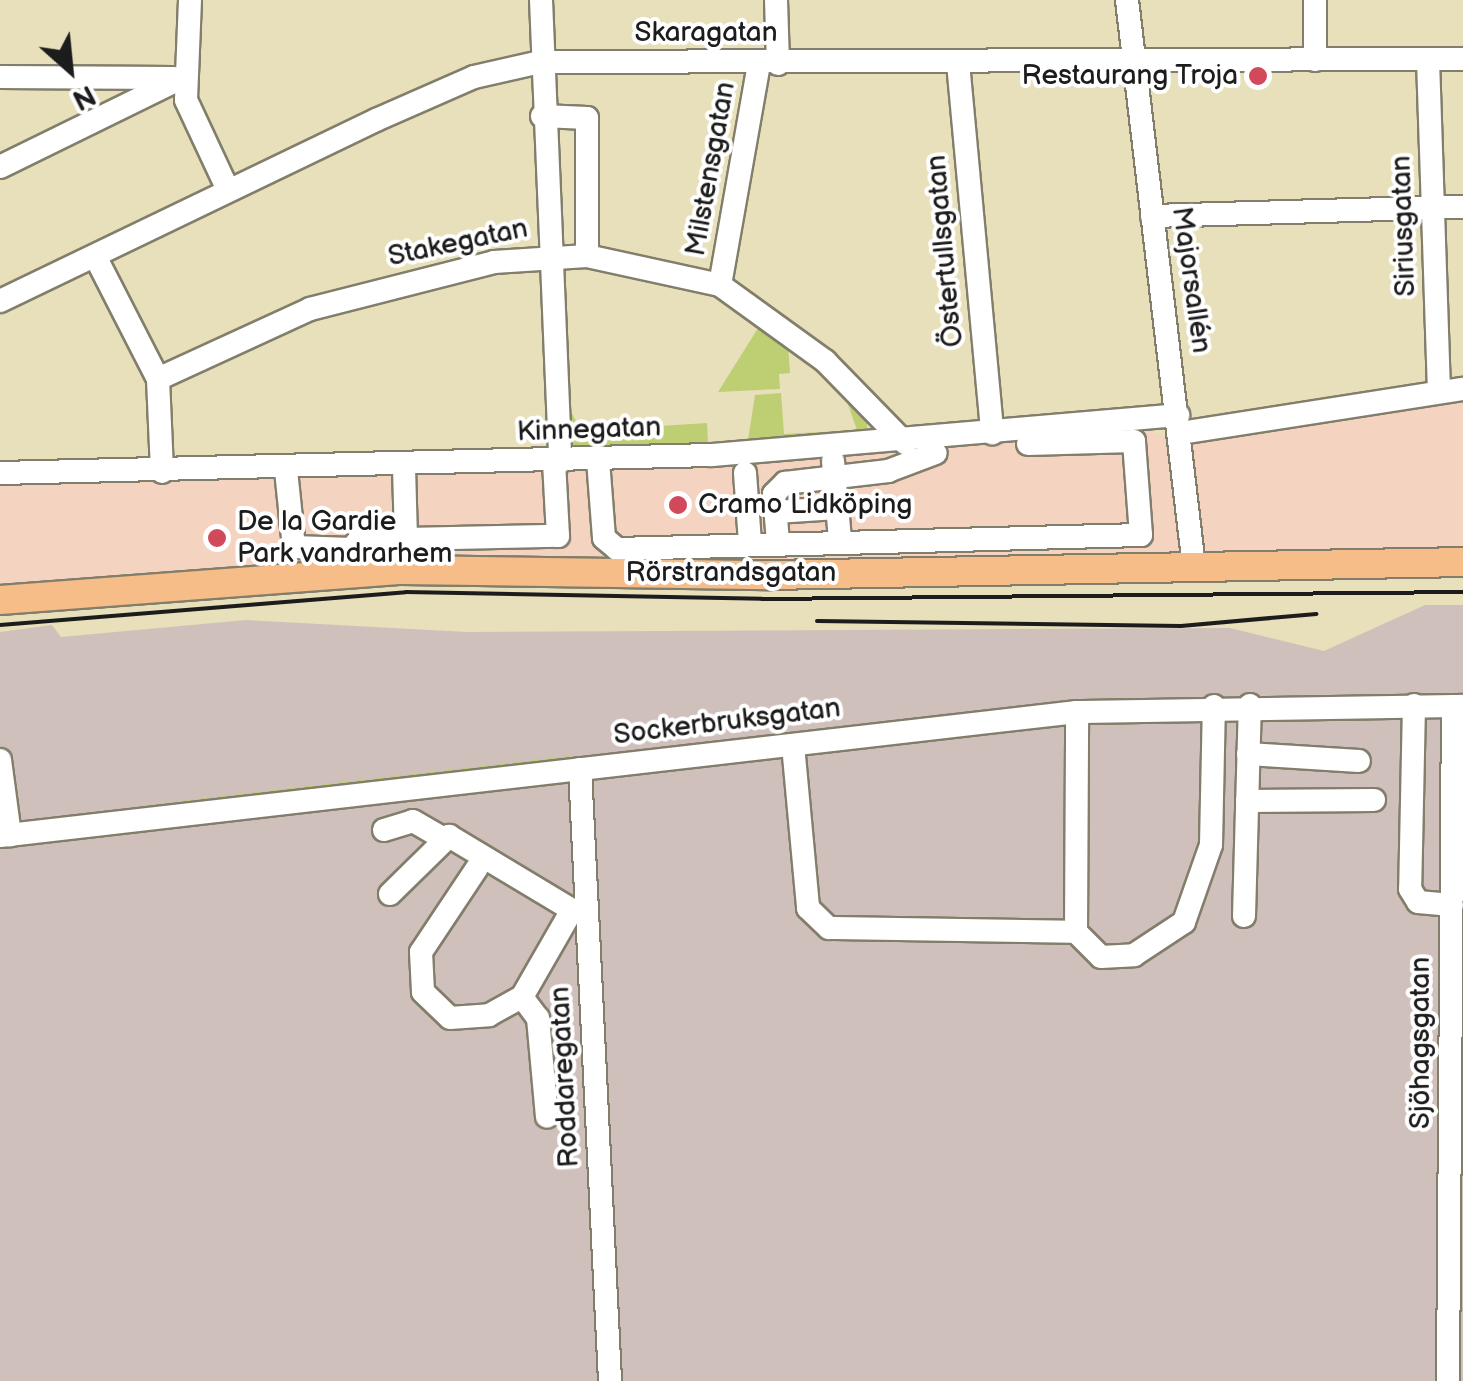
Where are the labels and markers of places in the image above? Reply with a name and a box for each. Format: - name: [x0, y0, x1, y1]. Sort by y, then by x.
- place label: Restaurang Troja: [1021, 59, 1238, 93]
- marker: Restaurang Troja: [1247, 65, 1269, 87]
- place label: Cramo Lidköping: [698, 488, 912, 522]
- marker: Cramo Lidköping: [667, 494, 689, 516]
- place label: De la Gardie Park vandrarhem: [237, 505, 452, 571]
- marker: De la Gardie Park vandrarhem: [206, 527, 228, 549]

